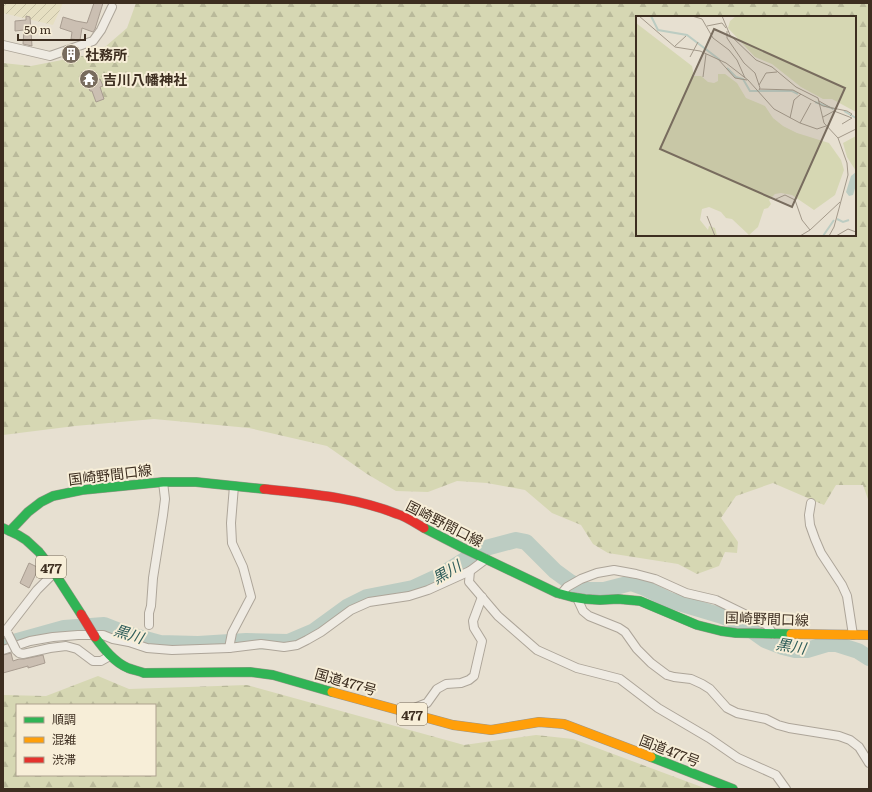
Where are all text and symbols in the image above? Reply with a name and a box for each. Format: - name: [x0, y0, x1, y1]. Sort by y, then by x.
- scale bar: [18, 16, 85, 42]
- inset map: [636, 16, 856, 236]
- text: 50 m: [24, 20, 51, 38]
- building icon: 社務所: [60, 43, 82, 65]
- place label: 社務所: [85, 44, 127, 64]
- temple icon: 吉川八幡神社: [78, 68, 100, 90]
- place label: 吉川八幡神社: [103, 69, 187, 89]
- street label: 国崎野間口線: [67, 459, 153, 489]
- street label: 国崎野間口線: [403, 495, 487, 551]
- water label: 黒川: [427, 553, 466, 588]
- road number: 477: [36, 556, 66, 578]
- street label: 国崎野間口線: [725, 607, 809, 629]
- water label: 黒川: [111, 618, 149, 649]
- water label: 黒川: [774, 631, 810, 659]
- street label: 国道477号: [313, 663, 379, 699]
- road number: 477: [397, 703, 427, 725]
- legend: [16, 704, 156, 776]
- text: 順調: [52, 710, 76, 728]
- street label: 国道477号: [637, 729, 703, 771]
- text: 混雑: [52, 730, 76, 748]
- text: 渋滞: [52, 750, 76, 768]

